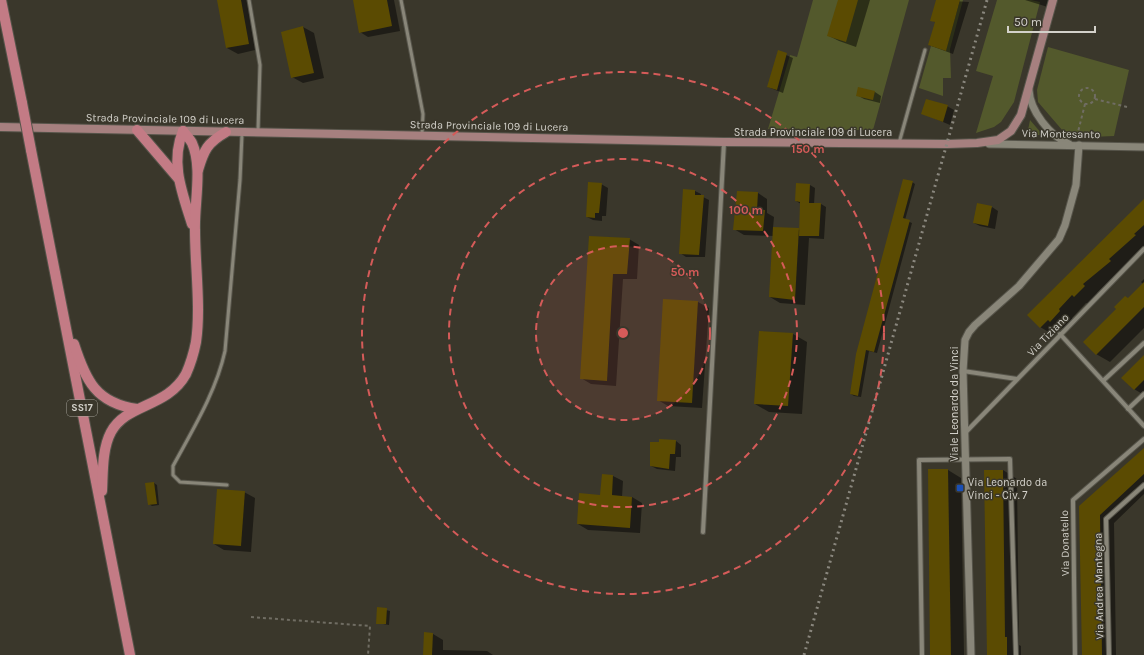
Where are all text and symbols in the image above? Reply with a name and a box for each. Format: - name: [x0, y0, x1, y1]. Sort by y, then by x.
- scale bar: [1008, 8, 1095, 34]
- text: 50 m: [1014, 15, 1042, 29]
- street label: Strada Provinciale 109 di Lucera: [86, 111, 244, 127]
- street label: Strada Provinciale 109 di Lucera: [410, 118, 568, 134]
- street label: Strada Provinciale 109 di Lucera: [734, 126, 892, 139]
- street label: Via Montesanto: [1022, 127, 1100, 141]
- text: 150 m: [791, 142, 825, 156]
- text: 100 m: [729, 203, 763, 217]
- text: 50 m: [671, 265, 700, 279]
- street label: Via Tiziano: [1025, 311, 1071, 359]
- centre of rings: [616, 326, 630, 340]
- street label: Viale Leonardo da Vinci: [948, 346, 961, 462]
- road number: SS17: [67, 400, 97, 416]
- place label: Via Leonardo da Vinci - Civ. 7: [968, 476, 1047, 502]
- marker: Via Leonardo da Vinci - Civ. 7: [955, 483, 965, 493]
- street label: Via Donatello: [1058, 510, 1072, 576]
- street label: Via Andrea Mantegna: [1092, 533, 1106, 639]

